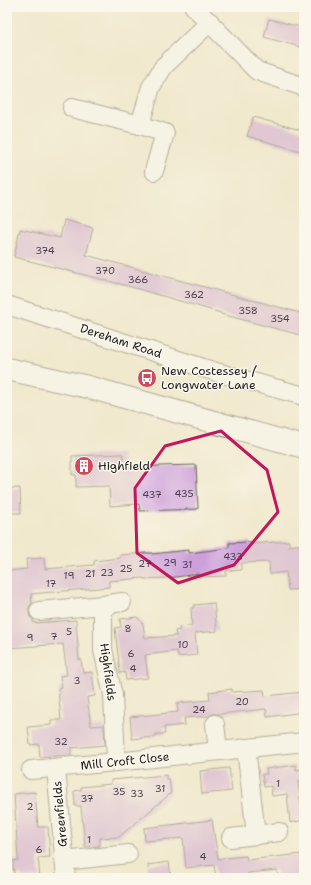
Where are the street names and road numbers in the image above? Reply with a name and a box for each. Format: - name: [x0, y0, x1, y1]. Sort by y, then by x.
- street label: Dereham Road: [78, 320, 164, 362]
- street label: Highfields: [96, 642, 120, 702]
- street label: Mill Croft Close: [80, 748, 170, 774]
- street label: Greenfields: [49, 780, 71, 848]

